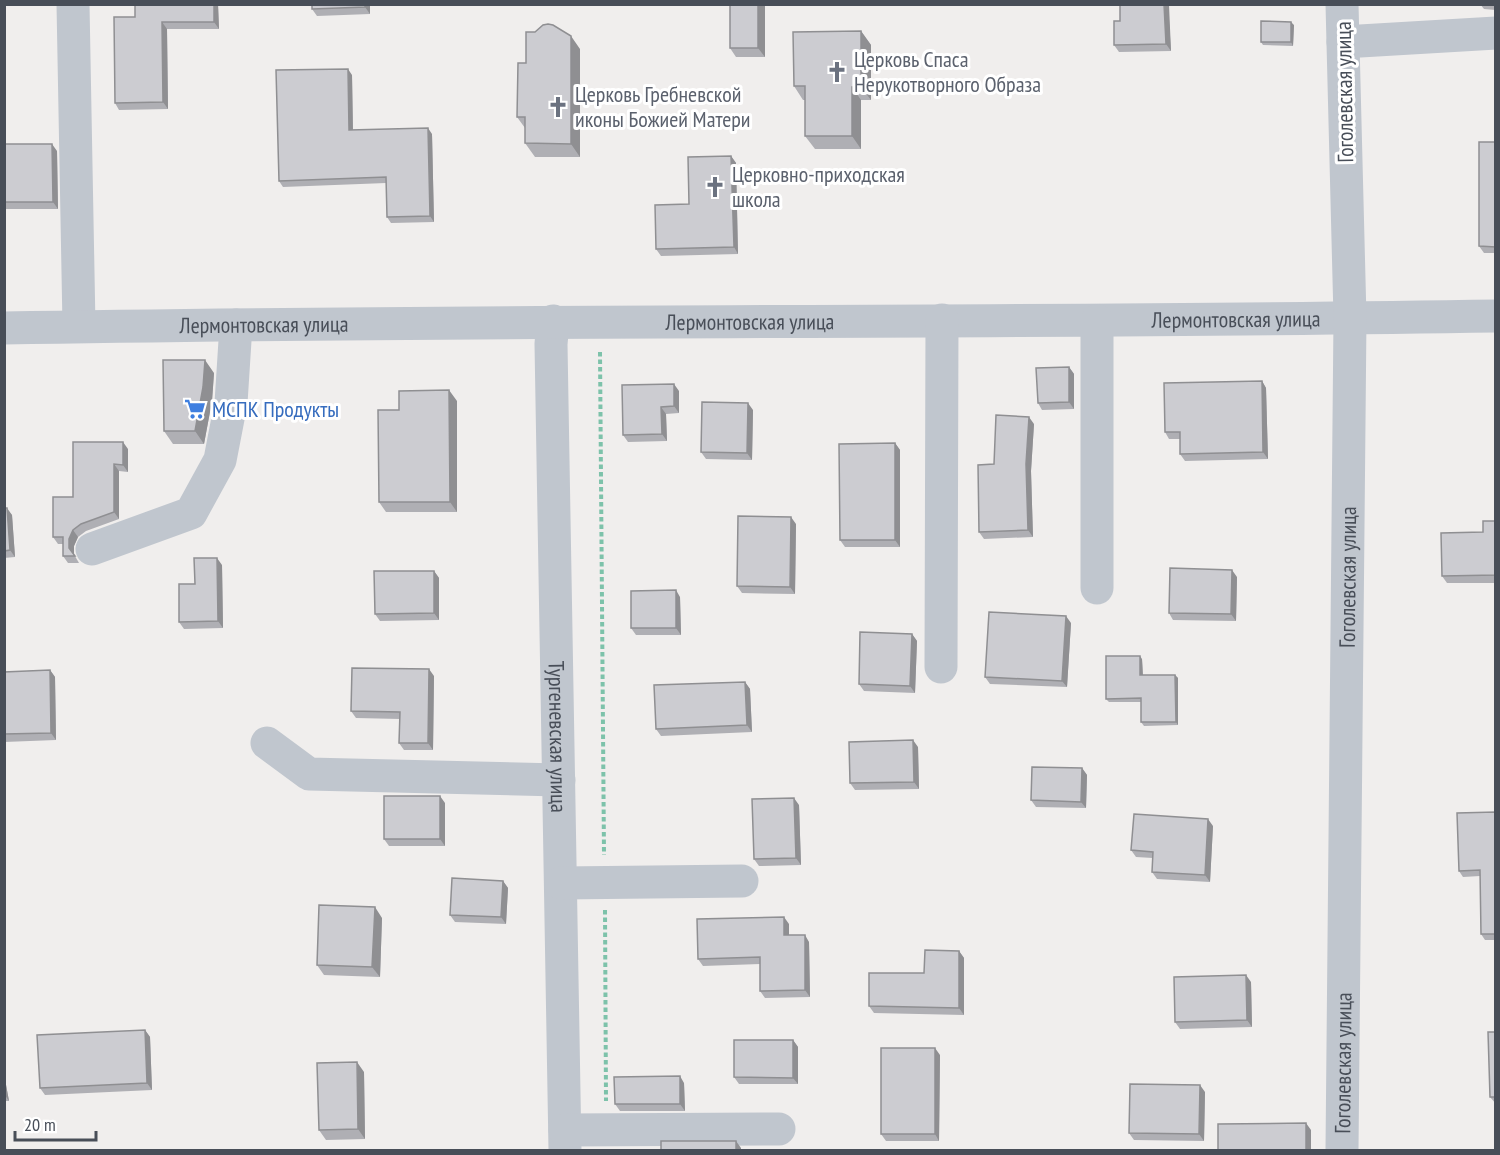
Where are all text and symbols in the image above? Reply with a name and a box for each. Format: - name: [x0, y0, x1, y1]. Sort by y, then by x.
- street label: Гоголевская улица: [1329, 21, 1359, 163]
- place label: Церковь Спаса Нерукотворного Образа: [854, 45, 1041, 98]
- church icon: Церковь Спаса Нерукотворного Образа: [825, 60, 849, 84]
- place label: Церковь Гребневской иконы Божией Матери: [575, 80, 751, 133]
- church icon: Церковь Гребневской иконы Божией Матери: [546, 95, 570, 119]
- place label: Церковно-приходская школа: [732, 160, 905, 213]
- church icon: Церковно-приходская школа: [703, 175, 727, 199]
- street label: Лермонтовская улица: [1150, 304, 1321, 334]
- street label: Лермонтовская улица: [664, 307, 834, 336]
- street label: Лермонтовская улица: [178, 310, 349, 339]
- place label: МСПК Продукты: [212, 395, 339, 423]
- supermarket icon: МСПК Продукты: [183, 397, 207, 421]
- street label: Гоголевская улица: [1333, 506, 1362, 648]
- street label: Тургеневская улица: [543, 661, 573, 813]
- street label: Гоголевская улица: [1328, 992, 1358, 1134]
- scale bar: [15, 1104, 96, 1142]
- text: 20 m: [24, 1113, 56, 1136]

